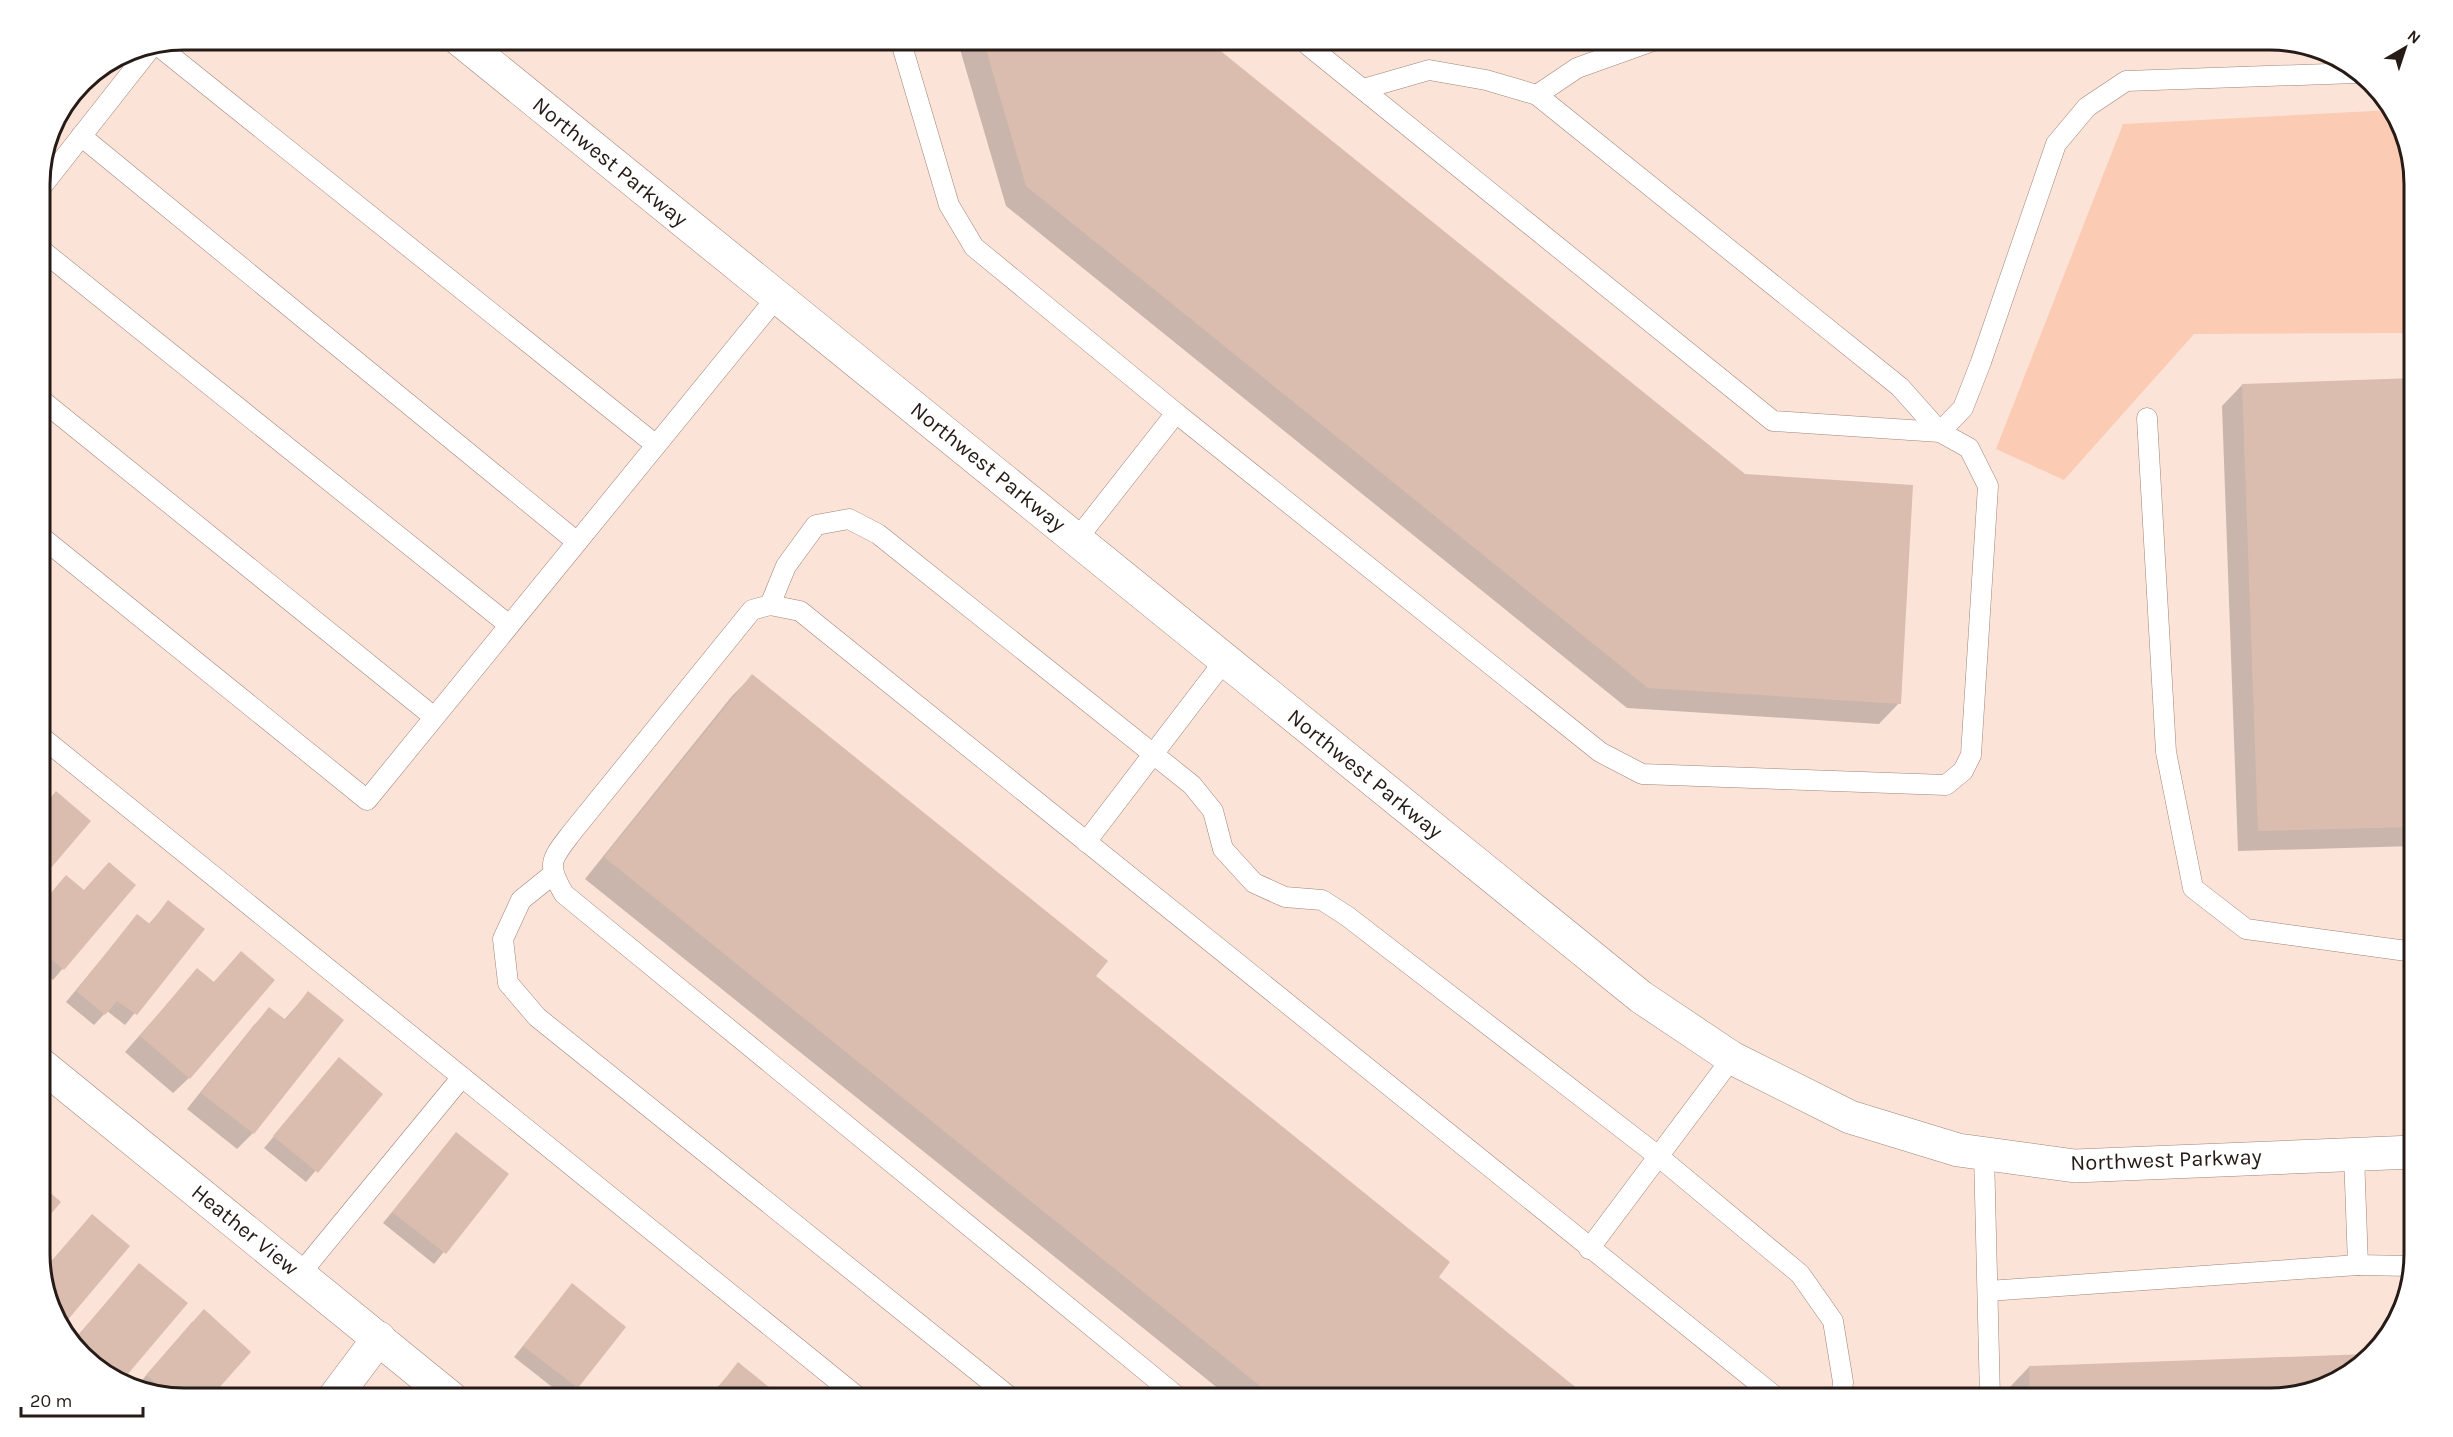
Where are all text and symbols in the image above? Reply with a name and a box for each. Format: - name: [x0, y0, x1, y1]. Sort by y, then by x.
- north arrow: [2375, 18, 2435, 78]
- text: N: [2404, 26, 2425, 48]
- street label: Northwest Parkway: [527, 92, 693, 232]
- street label: Northwest Parkway: [905, 397, 1071, 537]
- street label: Northwest Parkway: [1282, 704, 1448, 844]
- street label: Northwest Parkway: [2070, 1144, 2262, 1176]
- street label: Heather View: [186, 1179, 304, 1281]
- scale bar: [21, 1380, 142, 1418]
- text: 20 m: [30, 1390, 72, 1412]

